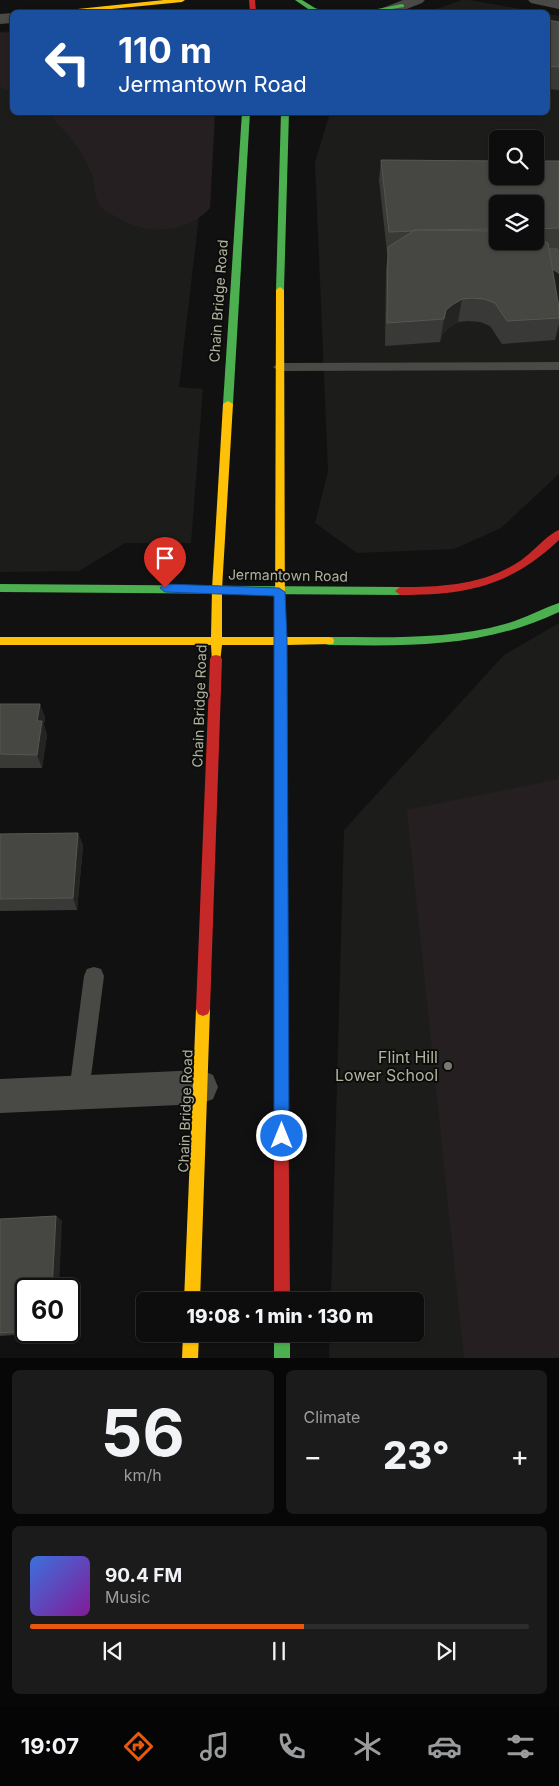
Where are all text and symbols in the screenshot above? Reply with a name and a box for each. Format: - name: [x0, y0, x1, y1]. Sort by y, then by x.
- text: 110 m: [118, 29, 212, 71]
- icon: left: [35, 30, 100, 95]
- text: Jermantown Road: [118, 71, 307, 97]
- map controls: [489, 130, 544, 250]
- button: search: [489, 130, 544, 185]
- button: layers: [489, 195, 544, 250]
- street label: Chain Bridge Road: [205, 239, 231, 363]
- pin: [144, 537, 186, 588]
- icon: arrive: [151, 544, 179, 572]
- street label: Jermantown Road: [228, 565, 348, 585]
- street label: Chain Bridge Road: [188, 644, 210, 768]
- place label: Flint Hill Lower School: [335, 1047, 438, 1085]
- street label: Chain Bridge Road: [174, 1049, 196, 1173]
- marker: Flint Hill Lower School: [442, 1060, 454, 1072]
- position arrow: [255, 1109, 307, 1161]
- speed limit sign: 60: [15, 1278, 80, 1343]
- text: 19:08 · 1 min · 130 m: [187, 1305, 373, 1328]
- text: 56: [101, 1393, 185, 1472]
- text: Climate: [304, 1407, 360, 1427]
- text: 23°: [383, 1432, 450, 1478]
- text: −: [304, 1439, 322, 1473]
- text: +: [510, 1439, 529, 1473]
- text: km/h: [124, 1465, 162, 1485]
- text: 90.4 FM: [105, 1564, 182, 1587]
- text: Music: [105, 1587, 150, 1607]
- icon: previous: [99, 1637, 127, 1665]
- icon: pause: [265, 1637, 293, 1665]
- icon: next: [432, 1637, 460, 1665]
- icon: directions: [121, 1729, 156, 1764]
- icon: music: [197, 1729, 232, 1764]
- icon: phone: [274, 1729, 309, 1764]
- icon: climate: [350, 1729, 385, 1764]
- icon: car: [427, 1729, 462, 1764]
- icon: filters: [503, 1729, 538, 1764]
- text: 19:07: [21, 1733, 79, 1759]

